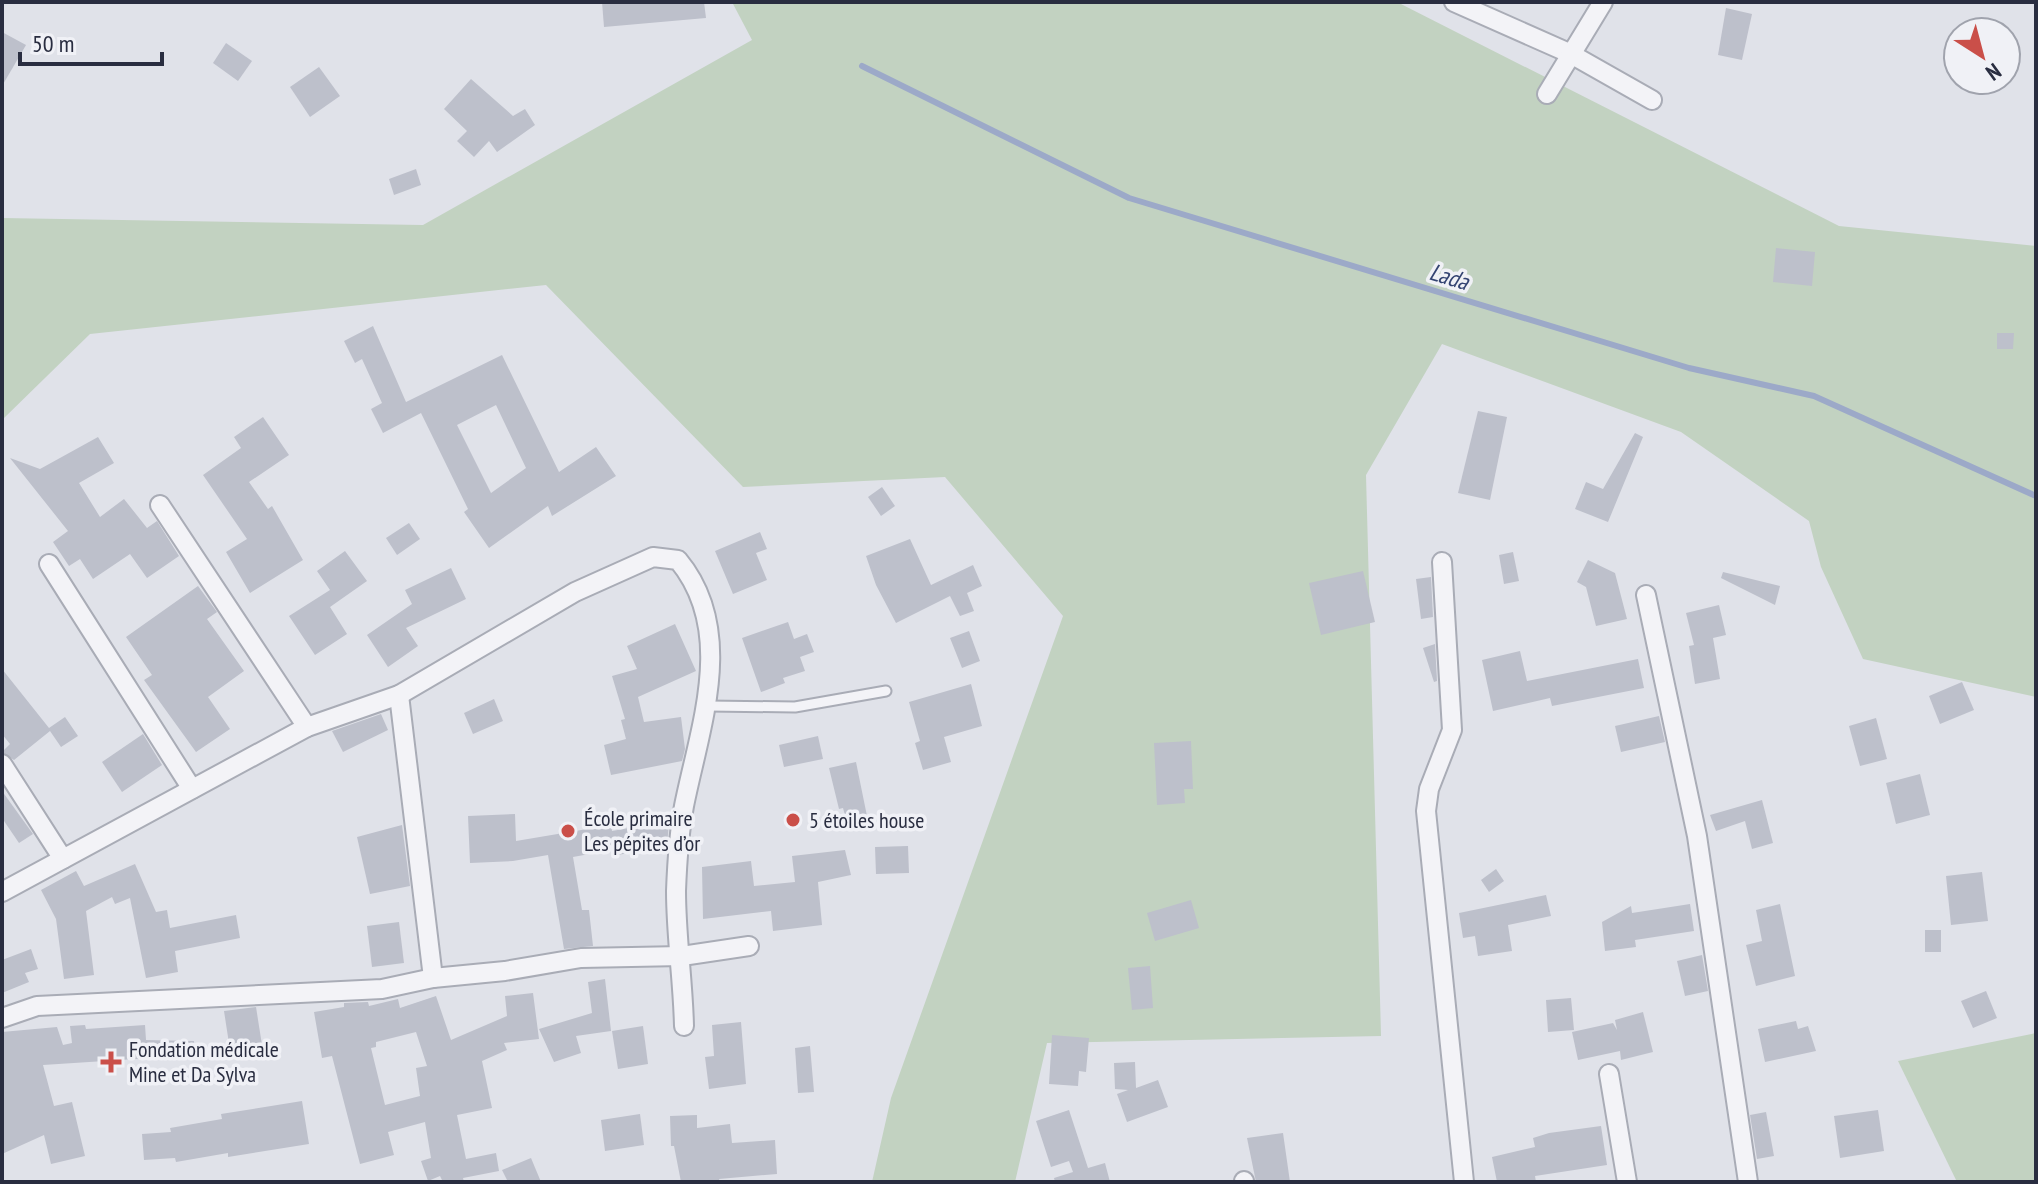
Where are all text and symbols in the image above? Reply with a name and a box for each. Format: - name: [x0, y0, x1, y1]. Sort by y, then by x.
- scale bar: [20, 16, 162, 66]
- north arrow: [1942, 16, 2022, 96]
- text: 50 m: [32, 28, 74, 59]
- text: N: [1981, 57, 2007, 87]
- water label: Lada: [1426, 256, 1474, 297]
- place label: École primaire Les pépites d’or: [584, 804, 700, 857]
- place label: 5 étoiles house: [809, 806, 924, 834]
- marker: 5 étoiles house: [784, 811, 802, 829]
- marker: École primaire Les pépites d’or: [559, 822, 577, 840]
- place label: Fondation médicale Mine et Da Sylva: [129, 1035, 279, 1088]
- marker: Fondation médicale Mine et Da Sylva: [100, 1051, 122, 1073]

